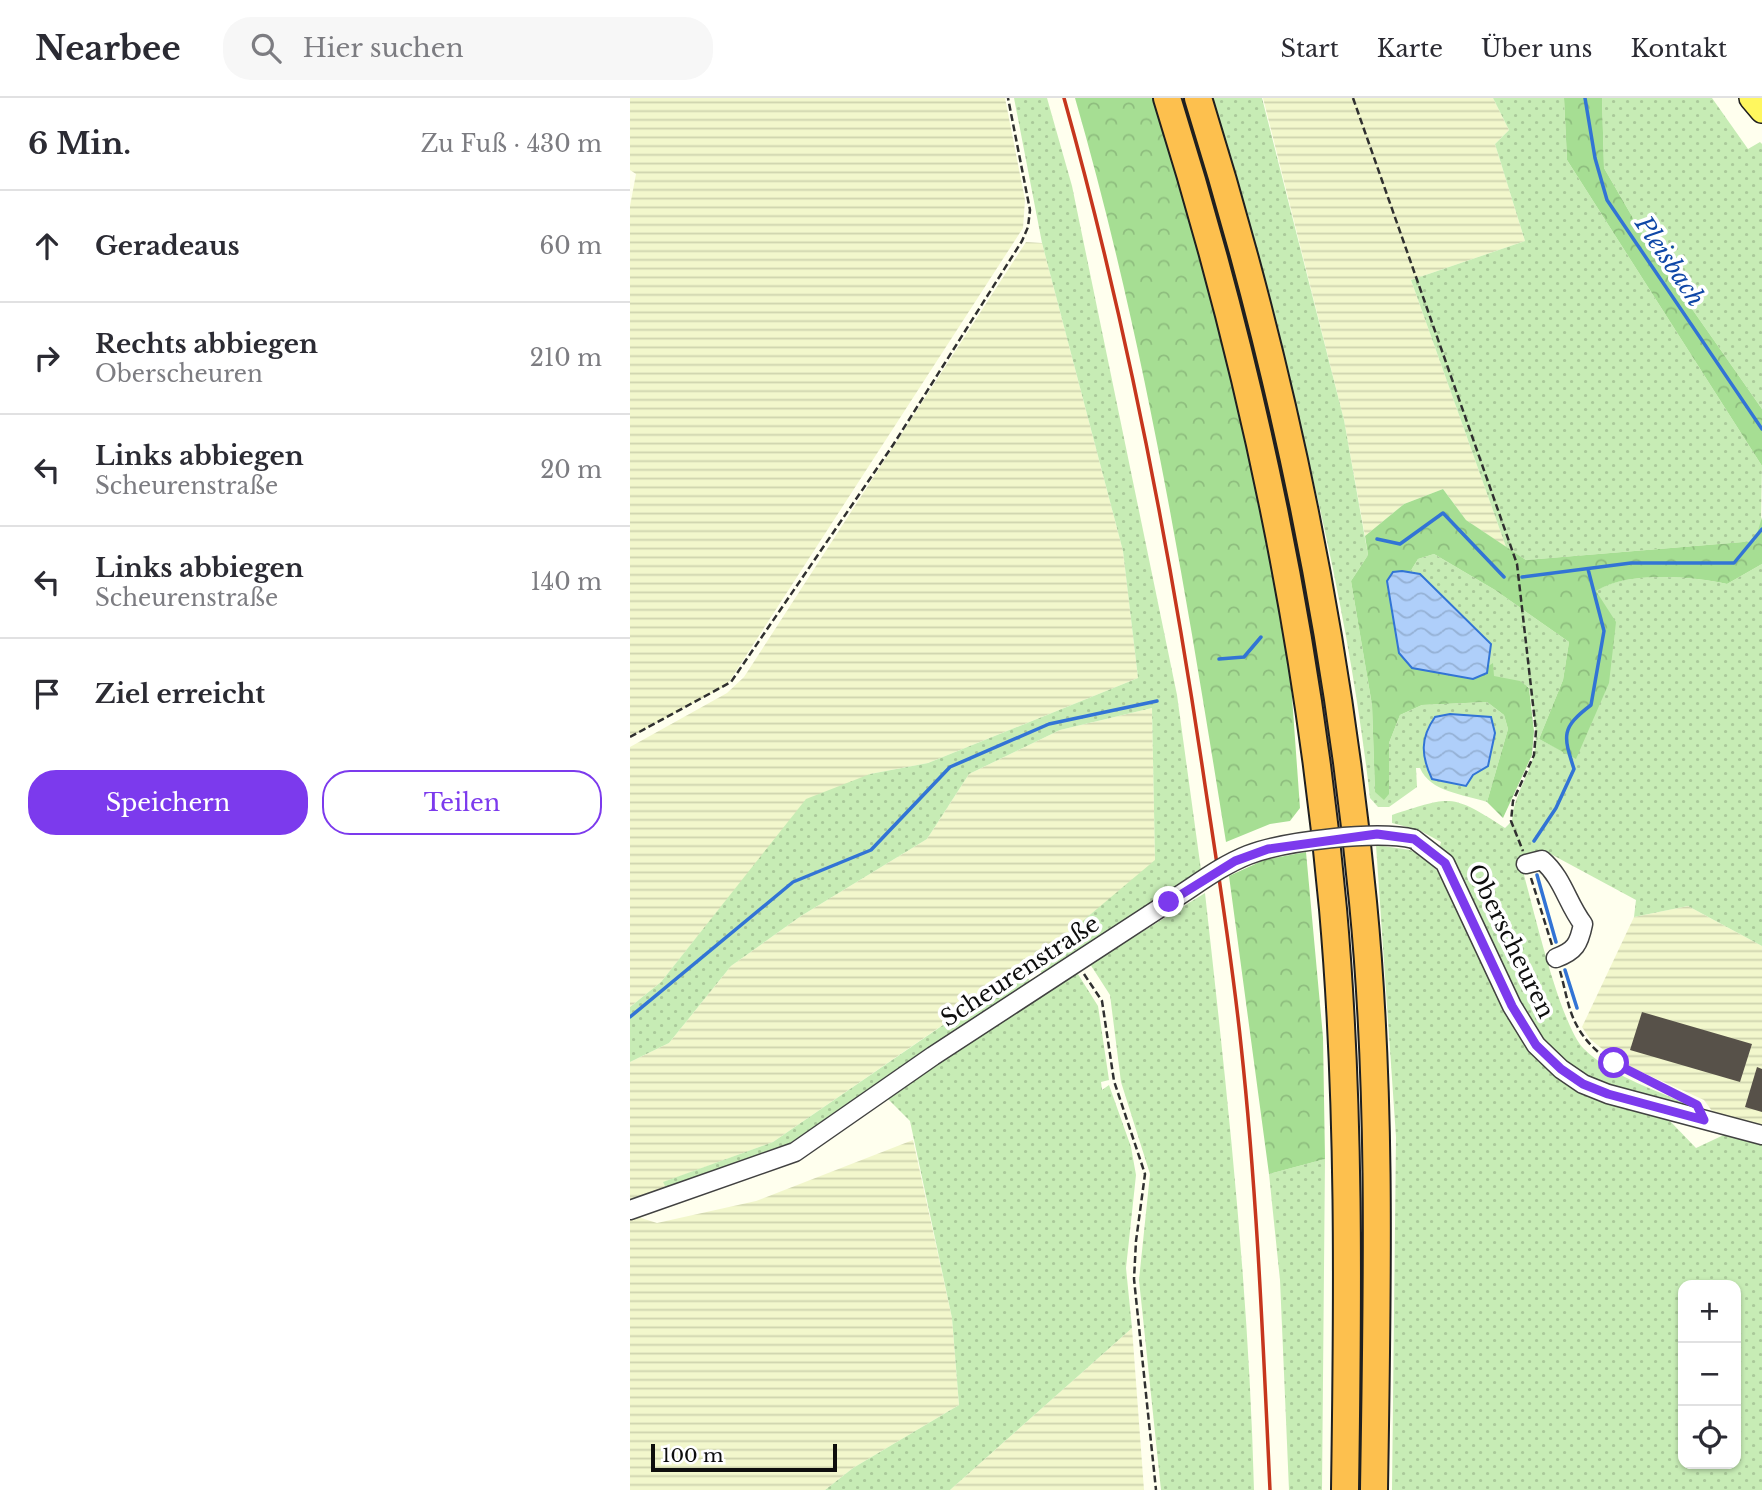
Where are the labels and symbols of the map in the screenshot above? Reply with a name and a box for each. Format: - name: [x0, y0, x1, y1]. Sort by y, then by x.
- water label: Pleisbach: [1629, 210, 1711, 312]
- street label: Oberscheuren: [1462, 859, 1560, 1023]
- route end: [1153, 886, 1184, 917]
- street label: Scheurenstraße: [936, 909, 1104, 1033]
- route start: [1598, 1047, 1629, 1078]
- scale bar: [651, 1441, 836, 1473]

